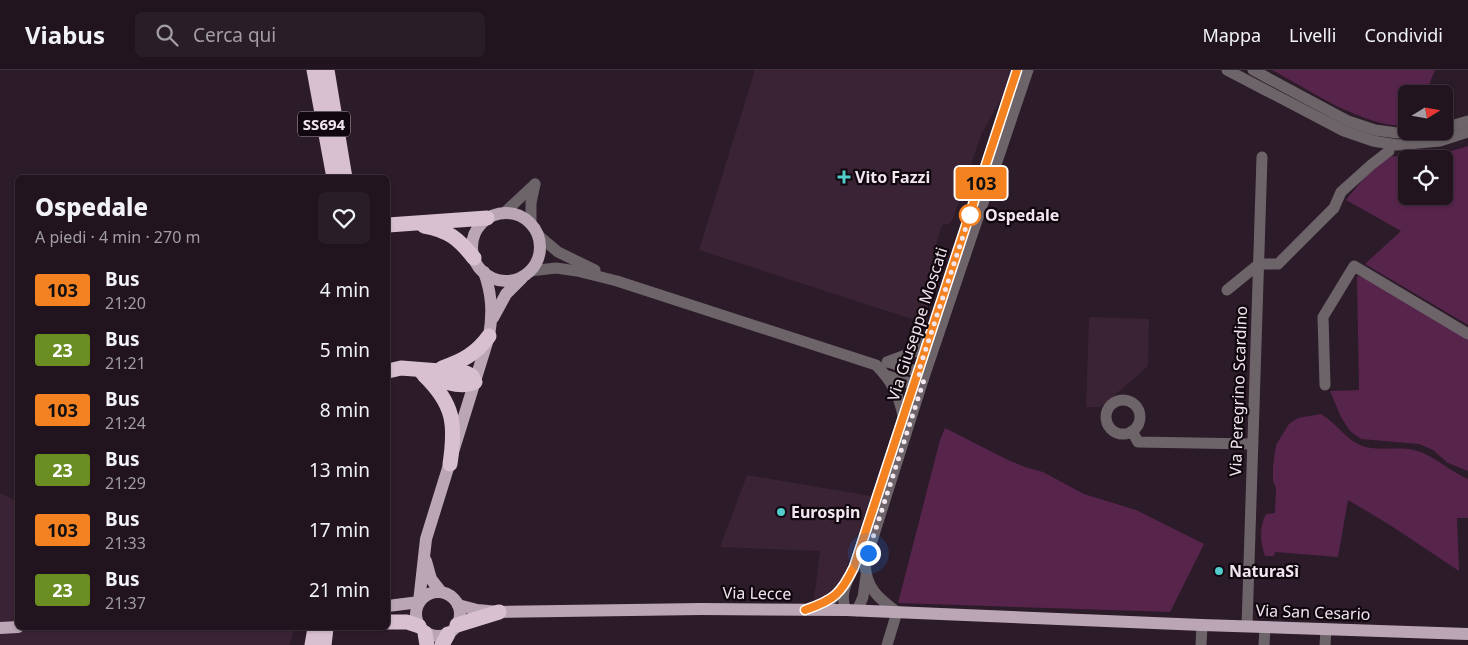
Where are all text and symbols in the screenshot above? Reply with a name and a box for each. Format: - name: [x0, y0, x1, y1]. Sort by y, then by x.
- search box: [135, 12, 485, 57]
- text: Viabus: [25, 18, 105, 51]
- icon: search: [153, 21, 181, 49]
- text: Cerca qui: [193, 22, 276, 48]
- text: Mappa: [1202, 23, 1261, 47]
- text: Livelli: [1289, 23, 1336, 47]
- text: Condividi: [1364, 23, 1443, 47]
- north arrow: [1398, 85, 1452, 140]
- map controls: [1398, 85, 1453, 205]
- road number: SS694: [298, 112, 350, 136]
- button: locate: [1398, 150, 1453, 205]
- place label: Vito Fazzi: [855, 166, 930, 188]
- line badge: 103: [952, 167, 1010, 199]
- marker: Vito Fazzi: [837, 170, 851, 184]
- text: 103: [966, 171, 996, 195]
- text: Ospedale: [35, 190, 148, 223]
- button: heart: [318, 192, 370, 244]
- marker: Ospedale: [959, 204, 981, 226]
- place label: Ospedale: [985, 204, 1059, 226]
- text: A piedi · 4 min · 270 m: [35, 226, 200, 248]
- street label: Via Giuseppe Moscati: [882, 244, 952, 404]
- text: Bus: [105, 266, 140, 292]
- text: 4 min: [320, 277, 370, 303]
- text: 103: [47, 278, 78, 302]
- text: 21:20: [105, 292, 146, 314]
- street label: Via Peregrino Scardino: [1224, 305, 1252, 477]
- text: Bus: [105, 326, 140, 352]
- text: 5 min: [320, 337, 370, 363]
- text: 23: [52, 338, 73, 362]
- text: 21:21: [105, 352, 146, 374]
- text: Bus: [105, 386, 140, 412]
- text: 8 min: [320, 397, 370, 423]
- text: 103: [47, 398, 78, 422]
- text: 21:24: [105, 412, 146, 434]
- text: Bus: [105, 446, 140, 472]
- text: 13 min: [309, 457, 370, 483]
- text: 23: [52, 458, 73, 482]
- text: 21:29: [105, 472, 146, 494]
- place label: Eurospin: [791, 501, 861, 523]
- text: Bus: [105, 506, 140, 532]
- marker: Eurospin: [775, 506, 787, 518]
- text: 17 min: [309, 517, 370, 543]
- text: 103: [47, 518, 78, 542]
- text: 21:33: [105, 532, 146, 554]
- your location: [856, 541, 881, 566]
- place label: NaturaSì: [1229, 560, 1299, 582]
- marker: NaturaSì: [1213, 565, 1225, 577]
- text: Bus: [105, 566, 140, 592]
- text: 21 min: [309, 577, 370, 603]
- text: 23: [52, 578, 73, 602]
- street label: Via Lecce: [722, 581, 792, 605]
- text: 21:37: [105, 592, 146, 614]
- street label: Via San Cesario: [1255, 599, 1371, 625]

